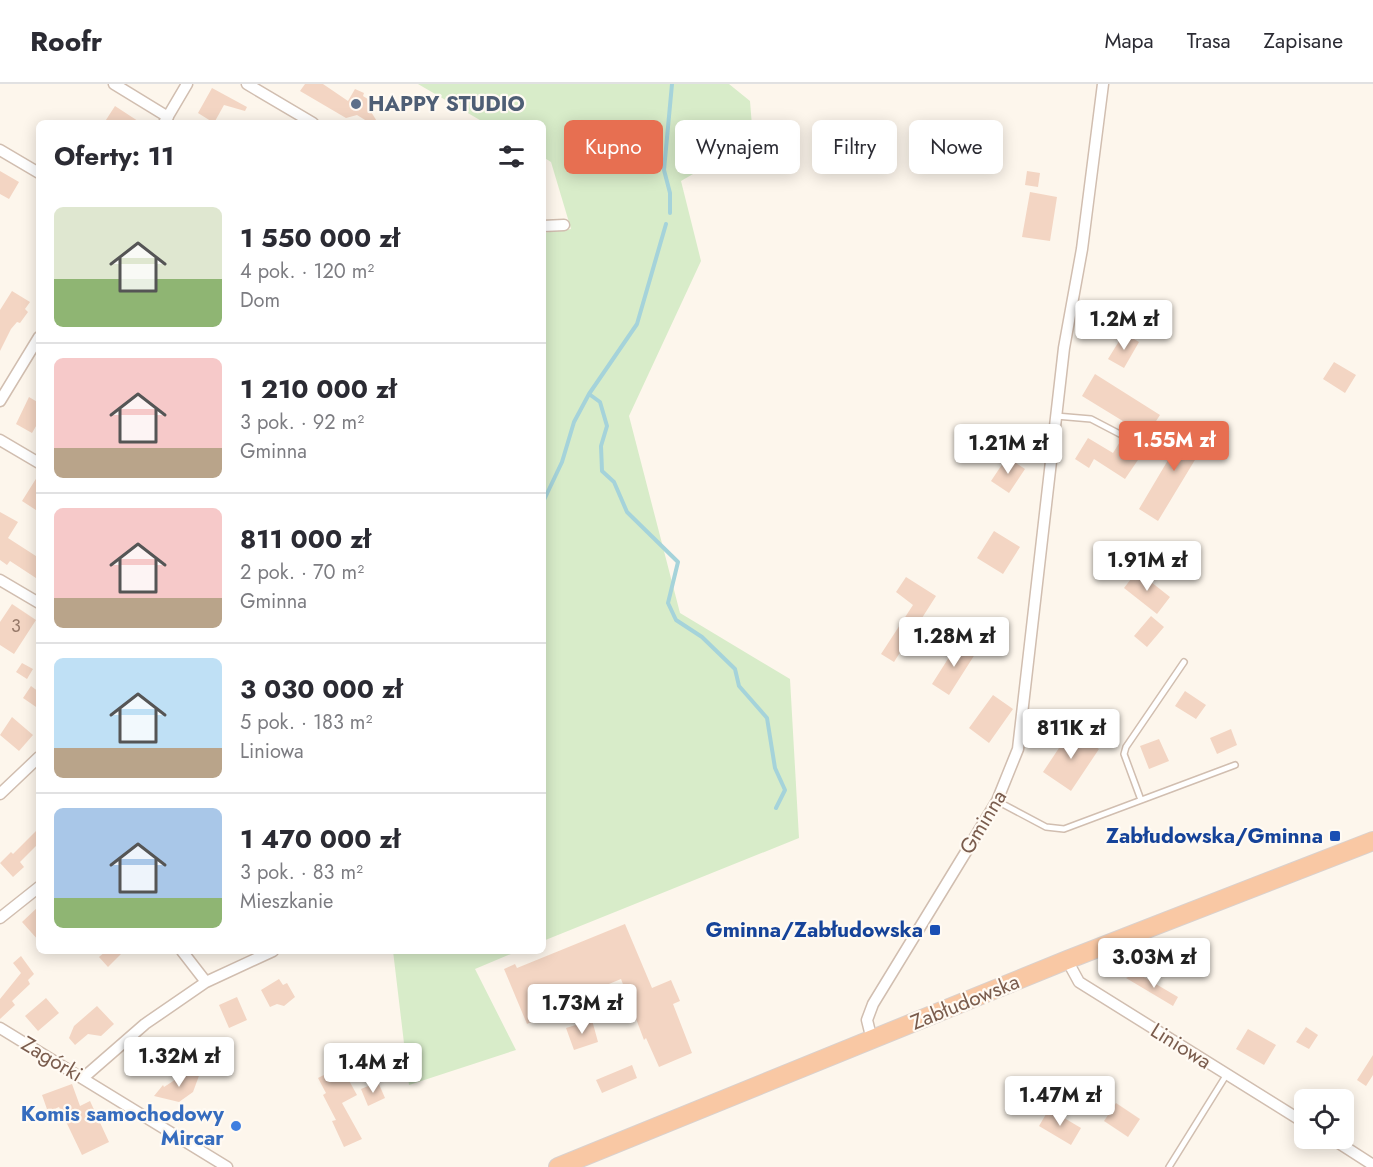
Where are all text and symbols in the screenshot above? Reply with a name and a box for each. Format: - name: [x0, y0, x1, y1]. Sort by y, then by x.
- text: Roofr: [30, 21, 102, 62]
- text: Mapa: [1104, 26, 1154, 56]
- text: Trasa: [1187, 26, 1231, 56]
- text: Zapisane: [1264, 26, 1343, 56]
- place label: HAPPY STUDIO: [368, 89, 525, 119]
- marker: HAPPY STUDIO: [349, 97, 363, 111]
- chip: Kupno: [564, 120, 663, 174]
- chip: Wynajem: [675, 120, 800, 174]
- chip: Filtry: [812, 120, 897, 174]
- chip: Nowe: [909, 120, 1003, 174]
- text: Oferty: 11: [54, 137, 174, 175]
- icon: filters: [495, 140, 528, 173]
- text: 1 550 000 zł: [240, 219, 400, 257]
- icon: home: [102, 231, 174, 303]
- text: 4 pok. · 120 m²: [240, 257, 374, 286]
- text: Dom: [240, 286, 280, 315]
- pin: 1.2M zł: [1069, 300, 1179, 351]
- text: 1.2M zł: [1089, 305, 1159, 334]
- text: 1 210 000 zł: [240, 370, 396, 408]
- icon: home: [102, 382, 174, 454]
- text: 3 pok. · 92 m²: [240, 408, 364, 437]
- pin: 1.55M zł: [1112, 421, 1236, 472]
- pin: 1.21M zł: [946, 424, 1070, 475]
- text: 1.55M zł: [1133, 426, 1215, 455]
- text: 1.21M zł: [968, 429, 1048, 458]
- text: Gminna: [240, 437, 307, 466]
- text: 811 000 zł: [240, 520, 371, 558]
- icon: home: [102, 532, 174, 604]
- pin: 1.91M zł: [1085, 541, 1209, 592]
- text: 1.91M zł: [1107, 546, 1187, 575]
- text: 2 pok. · 70 m²: [240, 558, 364, 587]
- text: Gminna: [240, 587, 307, 616]
- house number: 3: [11, 613, 21, 639]
- pin: 1.28M zł: [892, 617, 1016, 668]
- text: 1.28M zł: [913, 622, 995, 651]
- text: 3 030 000 zł: [240, 670, 402, 708]
- icon: home: [102, 682, 174, 754]
- text: 5 pok. · 183 m²: [240, 708, 372, 737]
- pin: 811K zł: [1016, 709, 1126, 760]
- text: 811K zł: [1037, 714, 1105, 743]
- text: Liniowa: [240, 737, 304, 766]
- street label: Gminna: [952, 784, 1014, 860]
- text: 1 470 000 zł: [240, 820, 400, 858]
- place label: Zabłudowska/Gminna: [1106, 821, 1323, 851]
- marker: Zabłudowska/Gminna: [1328, 829, 1342, 843]
- icon: home: [102, 832, 174, 904]
- text: 3 pok. · 83 m²: [240, 858, 363, 887]
- text: Mieszkanie: [240, 887, 333, 916]
- place label: Gminna/Zabłudowska: [706, 915, 923, 945]
- marker: Gminna/Zabłudowska: [928, 923, 942, 937]
- pin: 3.03M zł: [1092, 938, 1216, 989]
- text: 3.03M zł: [1112, 943, 1196, 972]
- street label: Zabłudowska: [906, 967, 1024, 1037]
- pin: 1.73M zł: [520, 984, 644, 1035]
- text: 1.73M zł: [542, 989, 622, 1018]
- street label: Liniowa: [1145, 1016, 1217, 1076]
- street label: Zagórki: [16, 1029, 88, 1089]
- pin: 1.32M zł: [117, 1037, 241, 1088]
- text: 1.32M zł: [138, 1042, 220, 1071]
- pin: 1.4M zł: [318, 1043, 428, 1094]
- text: 1.4M zł: [338, 1048, 408, 1077]
- pin: 1.47M zł: [998, 1076, 1122, 1127]
- text: 1.47M zł: [1019, 1081, 1101, 1110]
- map controls: [1294, 1089, 1354, 1149]
- button: locate: [1294, 1089, 1354, 1149]
- place label: Komis samochodowy Mircar: [21, 1099, 225, 1153]
- marker: Komis samochodowy Mircar: [229, 1119, 243, 1133]

